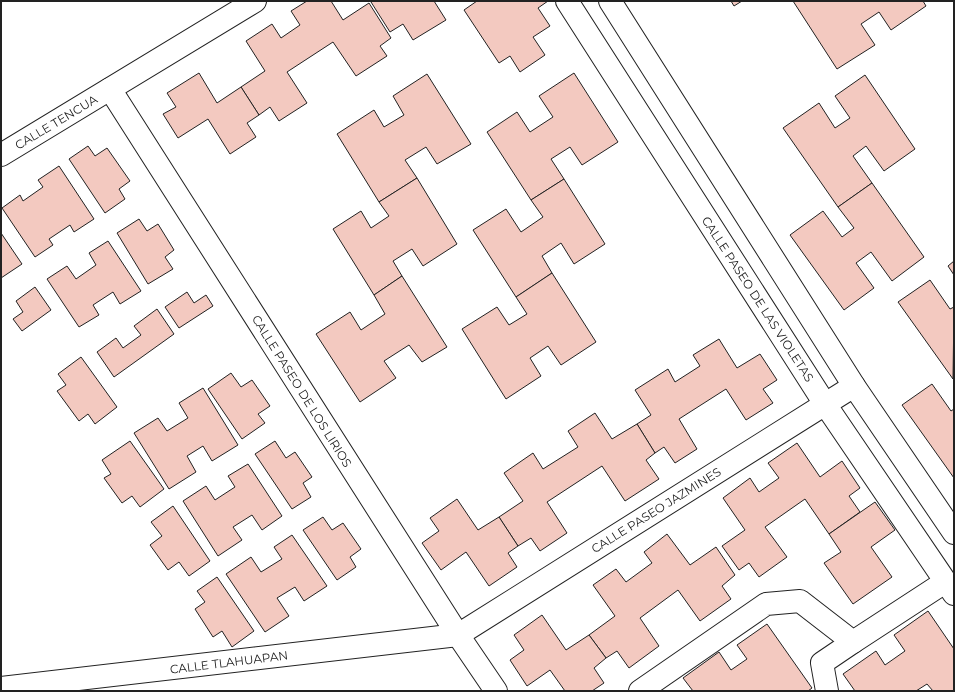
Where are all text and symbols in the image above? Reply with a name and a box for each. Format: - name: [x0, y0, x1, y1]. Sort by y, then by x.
- street label: CALLE TENCUA: [12, 91, 100, 152]
- street label: CALLE PASEO DE LAS VIOLETAS: [699, 213, 817, 385]
- street label: CALLE PASEO DE LOS LIRIOS: [249, 312, 355, 470]
- street label: CALLE PASEO JAZMINES: [588, 464, 724, 556]
- street label: CALLE TLAHUAPAN: [169, 647, 289, 677]

